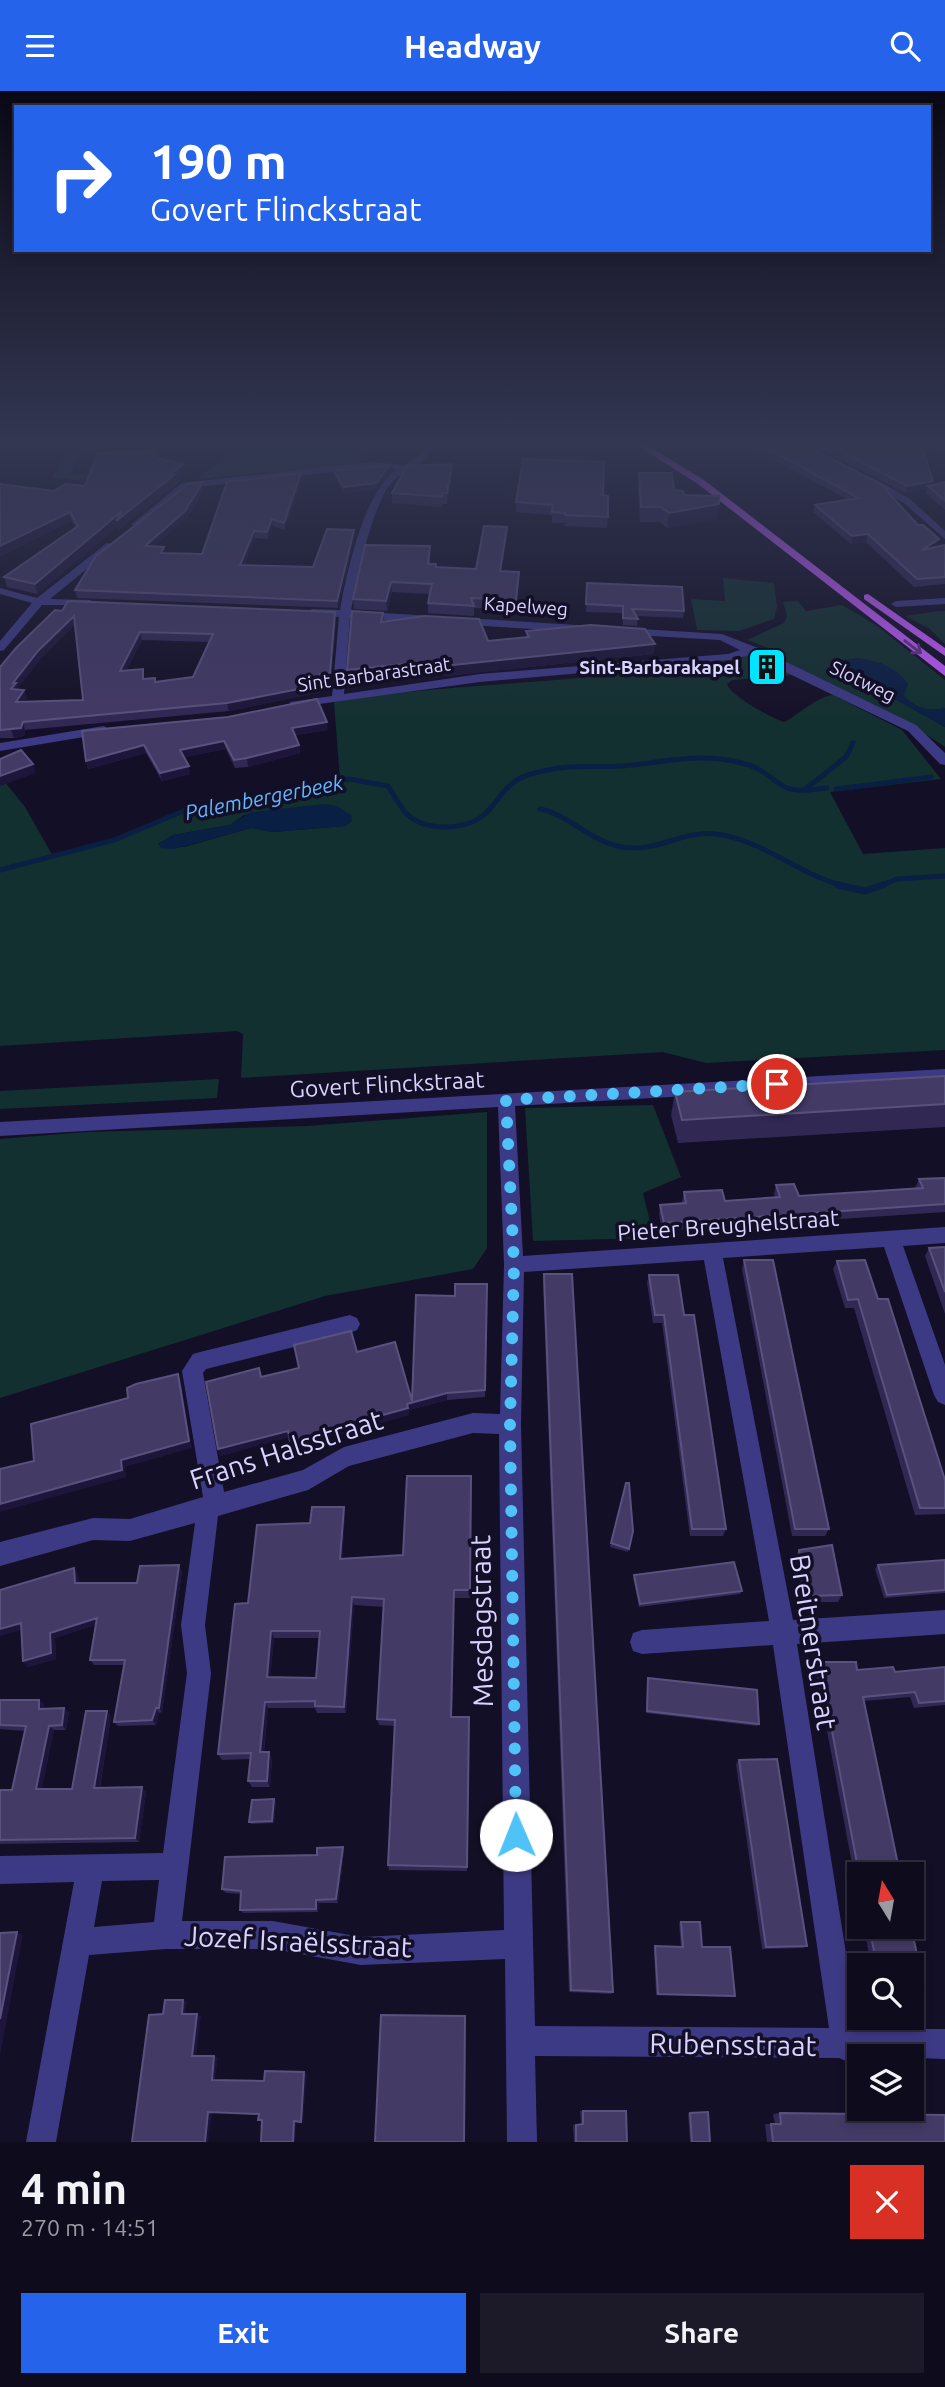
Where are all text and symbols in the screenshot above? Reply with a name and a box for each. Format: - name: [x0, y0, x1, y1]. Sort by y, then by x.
- icon: menu: [21, 27, 59, 65]
- icon: search: [886, 27, 924, 65]
- text: Headway: [404, 28, 541, 64]
- icon: right: [35, 133, 126, 224]
- text: 190 m: [150, 133, 287, 188]
- text: Govert Flinckstraat: [150, 191, 421, 227]
- street label: Kapelweg: [483, 592, 569, 620]
- one-way arrow: [903, 639, 921, 655]
- building icon: Sint-Barbarakapel: [746, 646, 788, 688]
- street label: Sint Barbarastraat: [296, 652, 452, 696]
- place label: Sint-Barbarakapel: [579, 656, 740, 678]
- street label: Slotweg: [827, 656, 899, 706]
- water label: Palembergerbeek: [183, 770, 345, 824]
- pin: [747, 1054, 807, 1114]
- icon: arrive: [758, 1065, 796, 1103]
- street label: Govert Flinckstraat: [289, 1066, 485, 1102]
- street label: Pieter Breughelstraat: [616, 1205, 840, 1245]
- street label: Frans Halsstraat: [186, 1403, 386, 1495]
- street label: Mesdagstraat: [464, 1535, 498, 1707]
- street label: Breitnerstraat: [785, 1552, 843, 1732]
- position arrow: [479, 1798, 553, 1872]
- north arrow: [847, 1862, 924, 1939]
- map controls: [847, 1862, 924, 2121]
- street label: Jozef Israëlsstraat: [183, 1920, 413, 1962]
- button: search: [847, 1953, 924, 2030]
- street label: Rubensstraat: [649, 2027, 817, 2061]
- button: layers: [847, 2044, 924, 2121]
- text: 4 min: [21, 2165, 127, 2212]
- button: close: [850, 2165, 924, 2239]
- text: 270 m · 14:51: [21, 2215, 159, 2240]
- button: Exit: [21, 2293, 466, 2373]
- button: Share: [480, 2293, 924, 2373]

